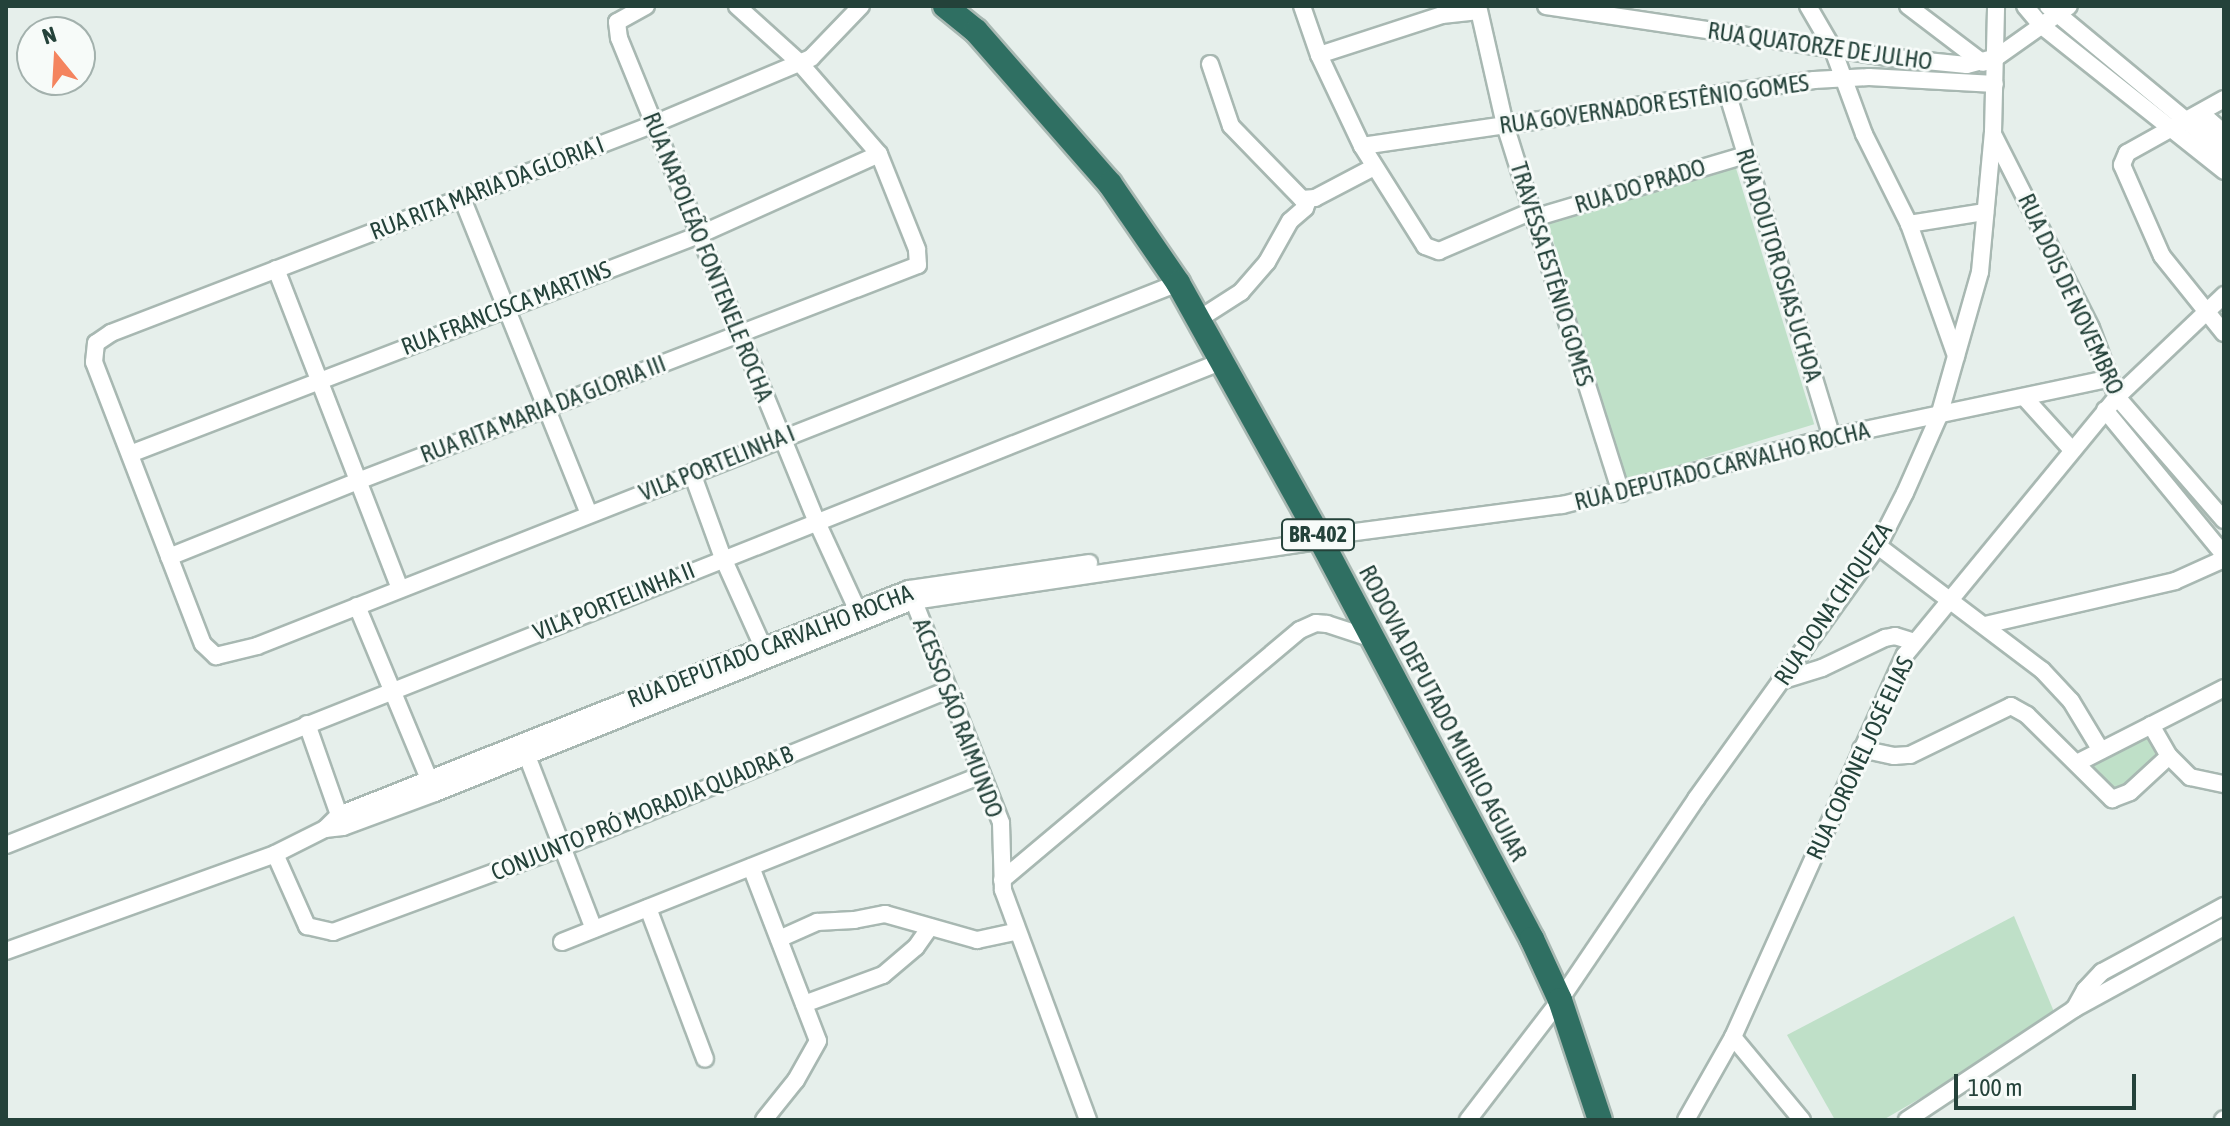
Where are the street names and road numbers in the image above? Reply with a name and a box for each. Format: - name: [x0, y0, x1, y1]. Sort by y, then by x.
- street label: RUA QUATORZE DE JULHO: [1706, 16, 1934, 76]
- street label: RUA GOVERNADOR ESTÊNIO GOMES: [1497, 68, 1811, 140]
- street label: RUA NAPOLEÃO FONTENELE ROCHA: [637, 108, 779, 406]
- street label: RUA RITA MARIA DA GLORIA I: [366, 130, 608, 246]
- street label: RUA DOUTOR OSIAS UCHOA: [1730, 145, 1828, 385]
- street label: RUA DO PRADO: [1571, 153, 1709, 219]
- street label: TRAVESSA ESTÊNIO GOMES: [1504, 158, 1600, 390]
- street label: RUA DOIS DE NOVEMBRO: [2012, 189, 2130, 399]
- street label: RUA FRANCISCA MARTINS: [397, 255, 615, 361]
- street label: RUA RITA MARIA DA GLORIA III: [416, 349, 670, 469]
- street label: RUA DEPUTADO CARVALHO ROCHA: [1571, 415, 1873, 517]
- street label: VILA PORTELINHA I: [635, 419, 799, 507]
- road number: BR-402: [1280, 517, 1356, 553]
- street label: RUA DONA CHIQUEZA: [1768, 517, 1898, 691]
- street label: VILA PORTELINHA II: [529, 556, 699, 646]
- street label: RODOVIA DEPUTADO MURILO AGUIAR: [1353, 560, 1533, 866]
- street label: RUA DEPUTADO CARVALHO ROCHA: [623, 578, 917, 714]
- street label: ACESSO SÃO RAIMUNDO: [907, 614, 1009, 822]
- street label: RUA CORONEL JOSÉ ELIAS: [1800, 652, 1920, 864]
- street label: CONJUNTO PRÓ MORADIA QUADRA B: [487, 739, 797, 887]

